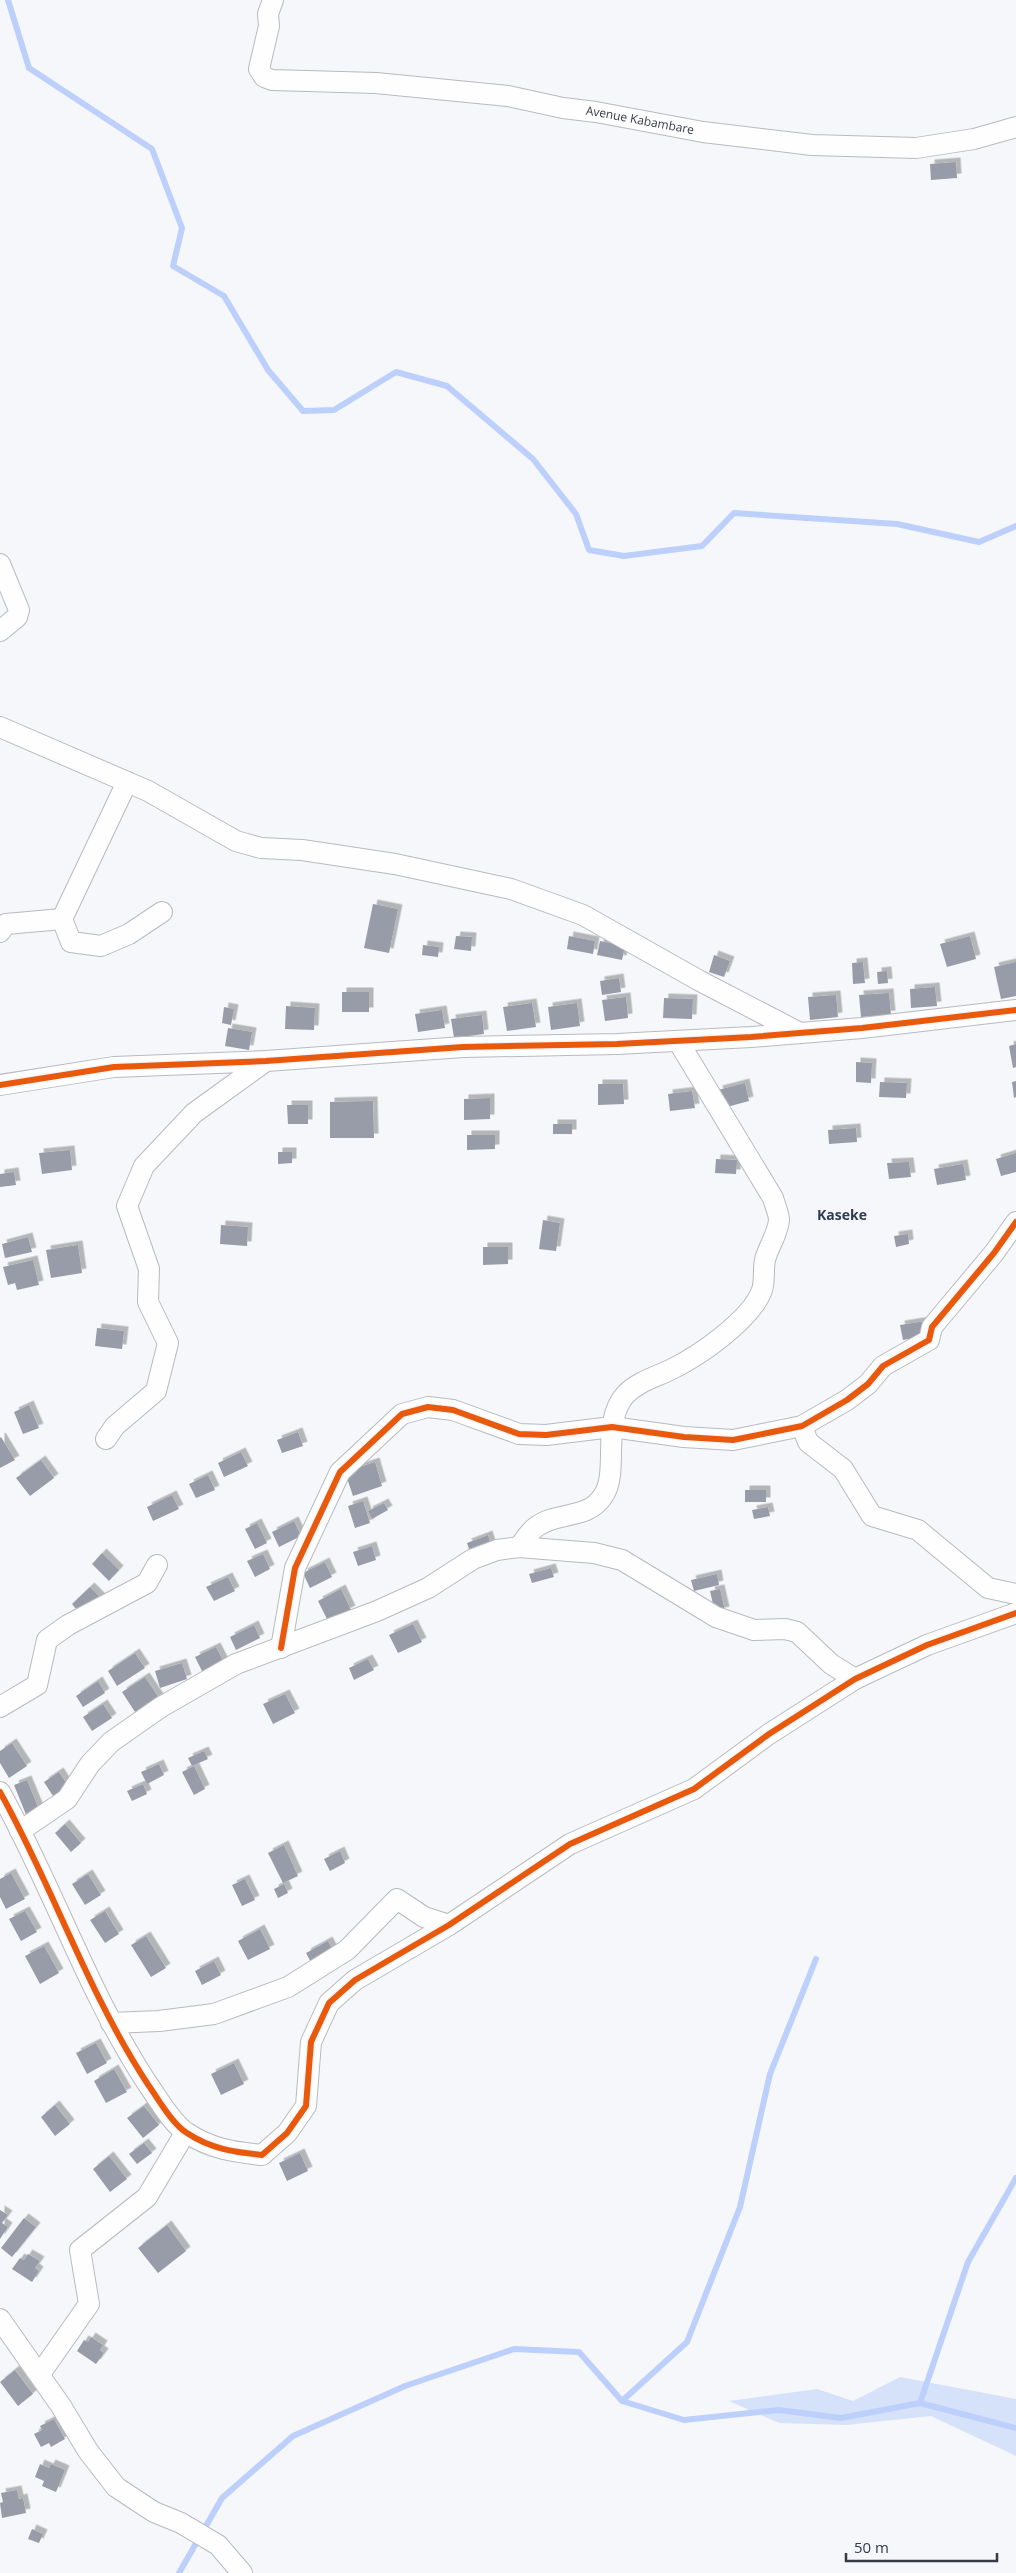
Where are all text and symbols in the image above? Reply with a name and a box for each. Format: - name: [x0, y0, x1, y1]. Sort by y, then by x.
- street label: Avenue Kabambare: [585, 102, 696, 138]
- district label: Kaseke: [817, 1205, 867, 1224]
- scale bar: [846, 2530, 997, 2562]
- text: 50 m: [854, 2537, 889, 2557]

